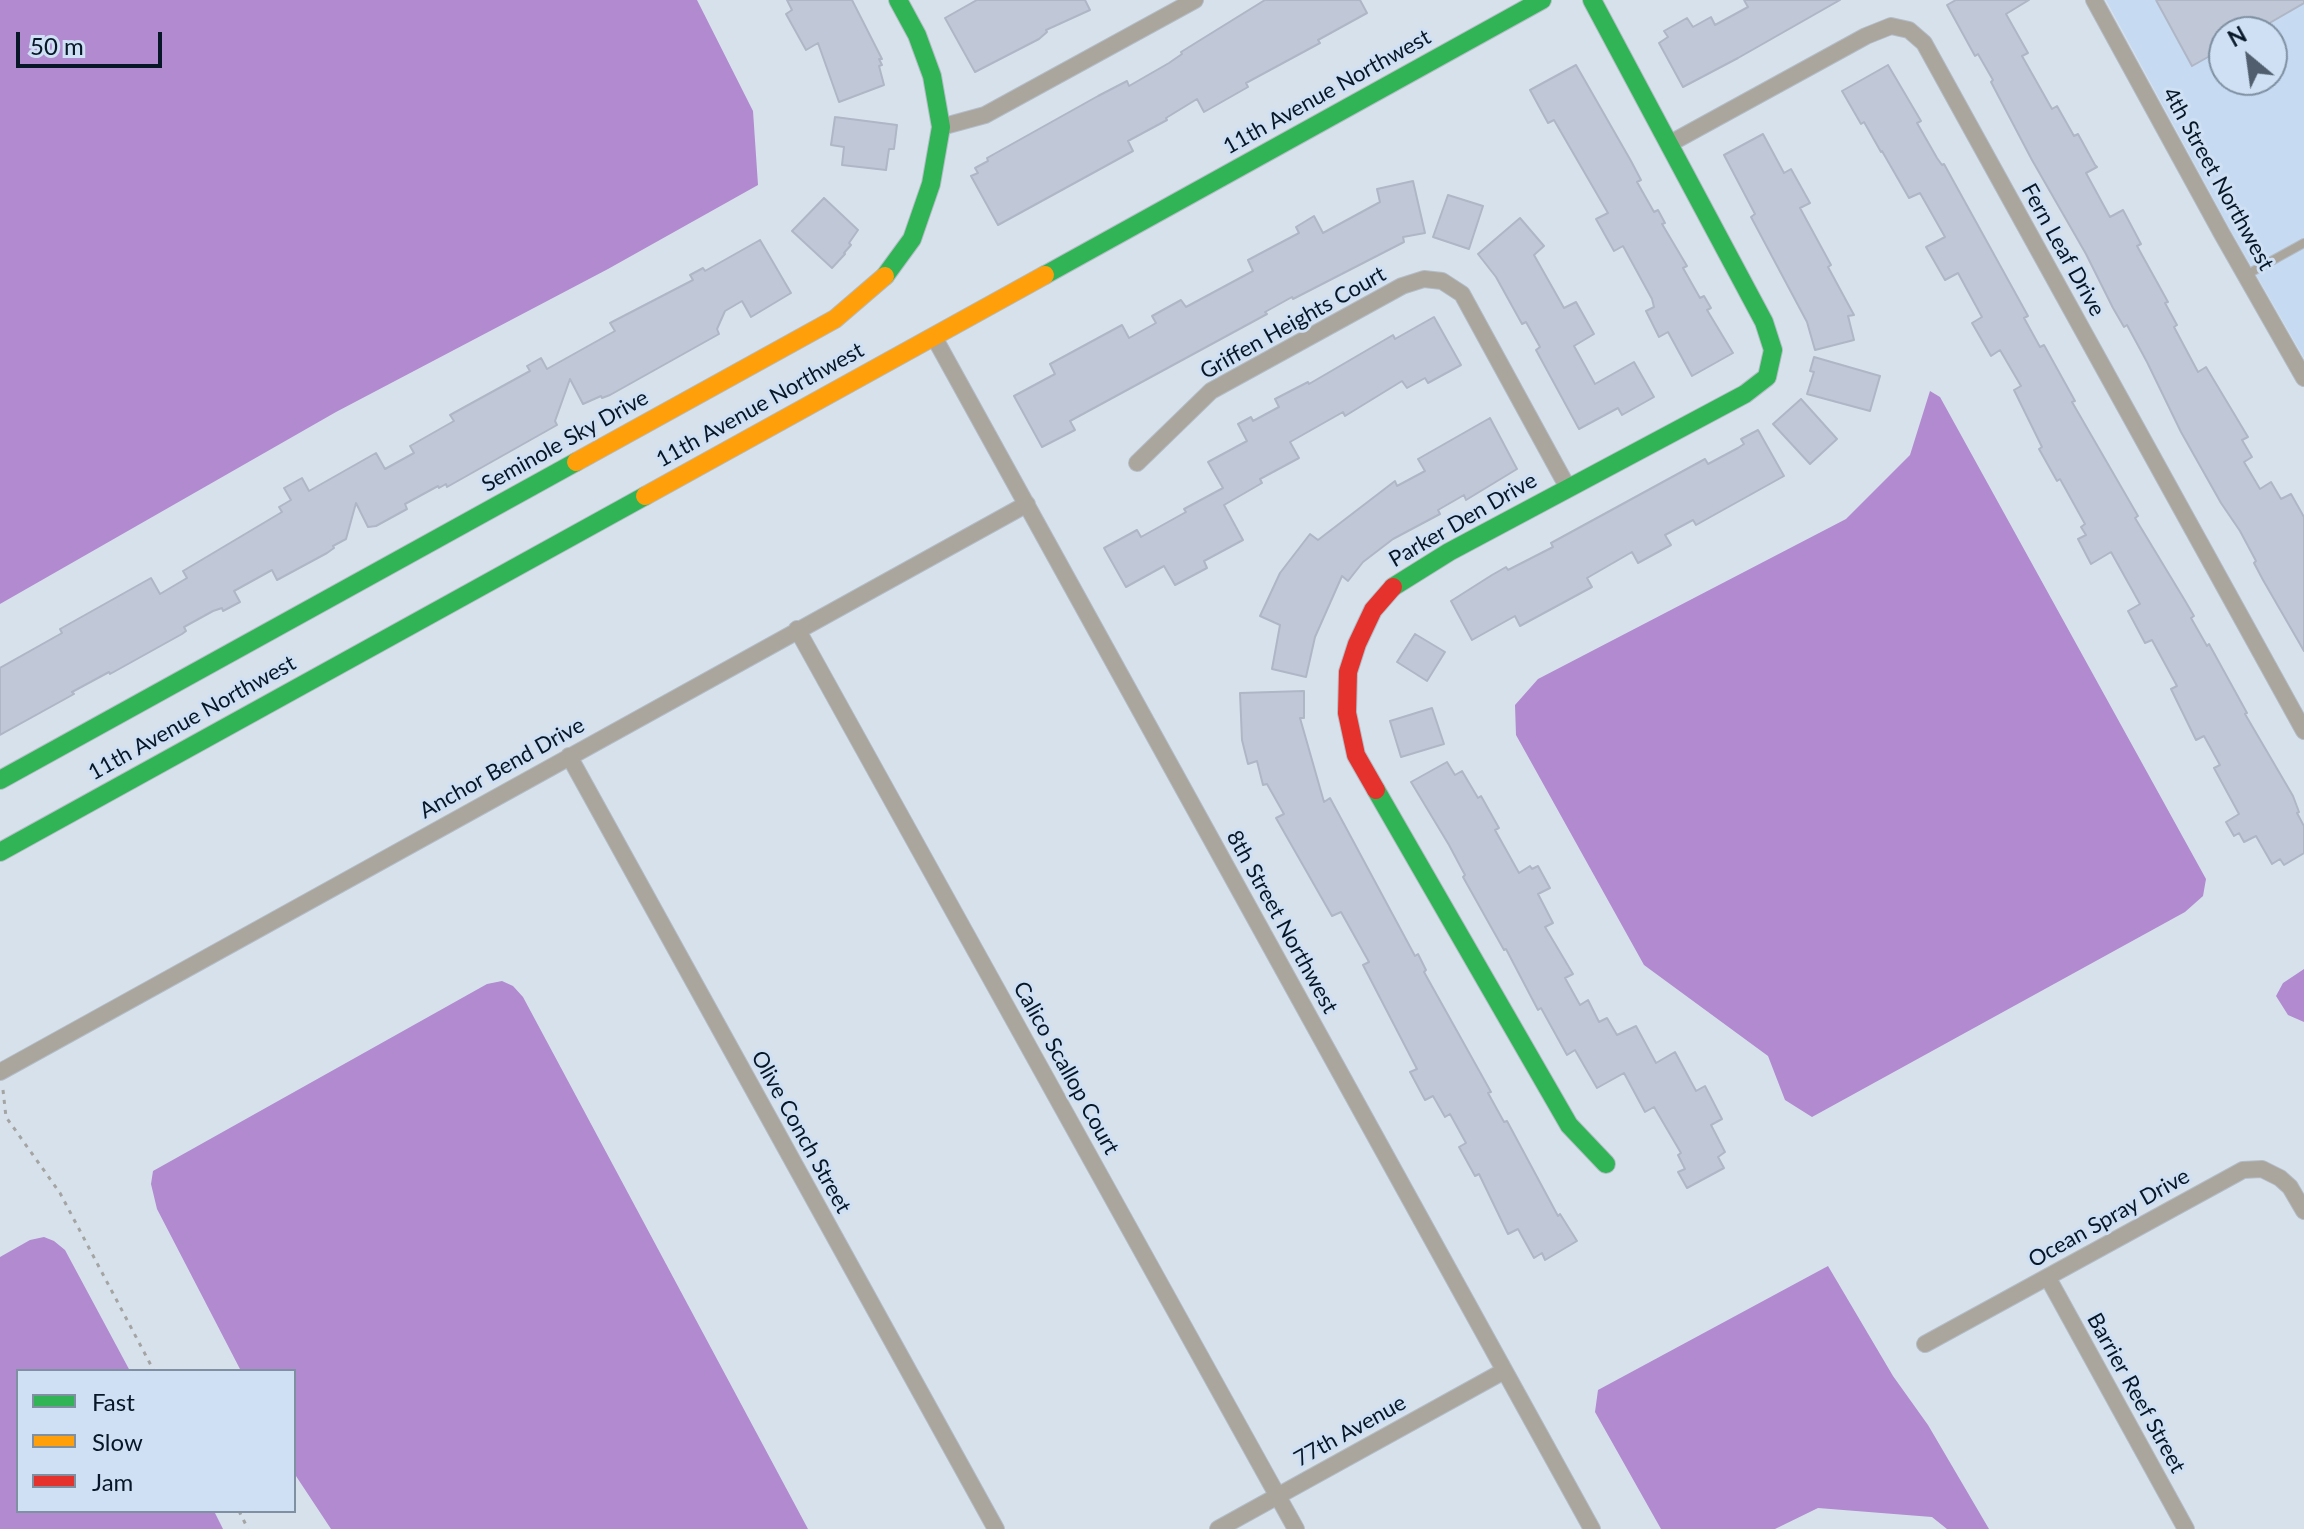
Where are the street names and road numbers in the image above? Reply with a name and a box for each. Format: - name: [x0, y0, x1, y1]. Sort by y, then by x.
- street label: 11th Avenue Northwest: [1219, 24, 1435, 160]
- street label: 4th Street Northwest: [2157, 83, 2279, 275]
- street label: Fern Leaf Drive: [2016, 179, 2110, 321]
- street label: Griffen Heights Court: [1196, 261, 1390, 385]
- street label: 11th Avenue Northwest: [652, 337, 868, 473]
- street label: Seminole Sky Drive: [477, 384, 653, 498]
- street label: Parker Den Drive: [1384, 467, 1542, 573]
- street label: 11th Avenue Northwest: [84, 650, 300, 786]
- street label: Anchor Bend Drive: [415, 712, 589, 824]
- street label: 8th Street Northwest: [1221, 826, 1343, 1018]
- street label: Calico Scallop Court: [1007, 977, 1125, 1159]
- street label: Olive Conch Street: [745, 1046, 857, 1218]
- street label: Ocean Spray Drive: [2024, 1163, 2194, 1273]
- street label: Barrier Reef Street: [2081, 1308, 2191, 1478]
- street label: 77th Avenue: [1289, 1389, 1411, 1473]

